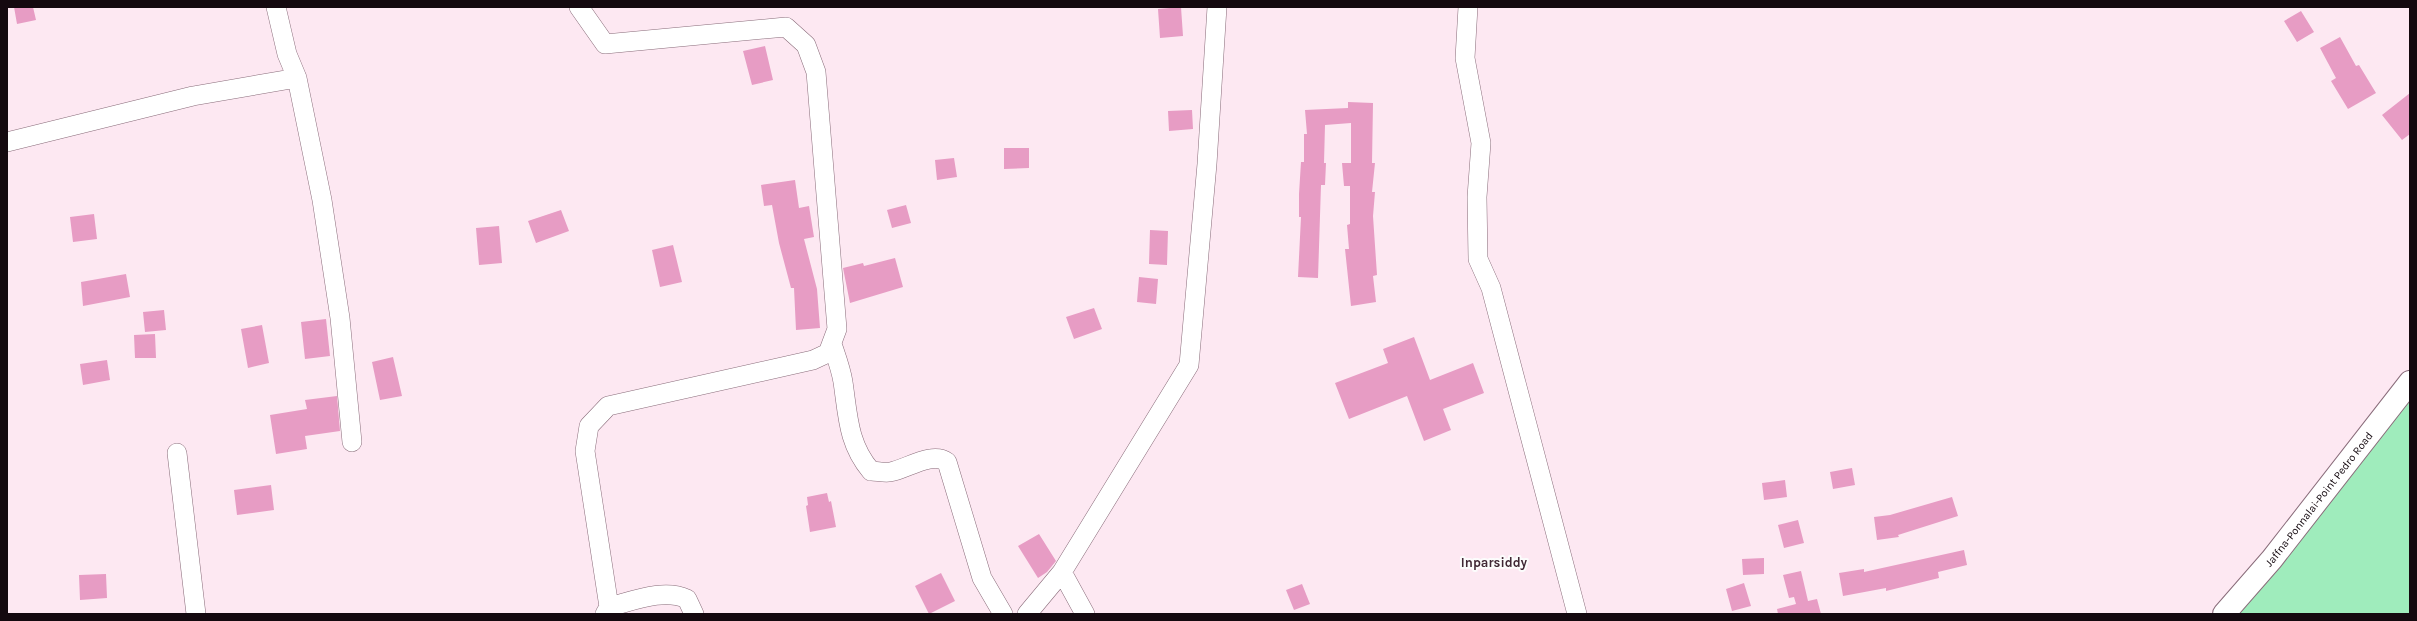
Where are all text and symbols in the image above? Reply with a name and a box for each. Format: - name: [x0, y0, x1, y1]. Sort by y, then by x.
- street label: Jaffna-Ponnalai-Point Pedro Road: [2262, 429, 2376, 569]
- district label: Inparsiddy: [1461, 555, 1528, 570]

